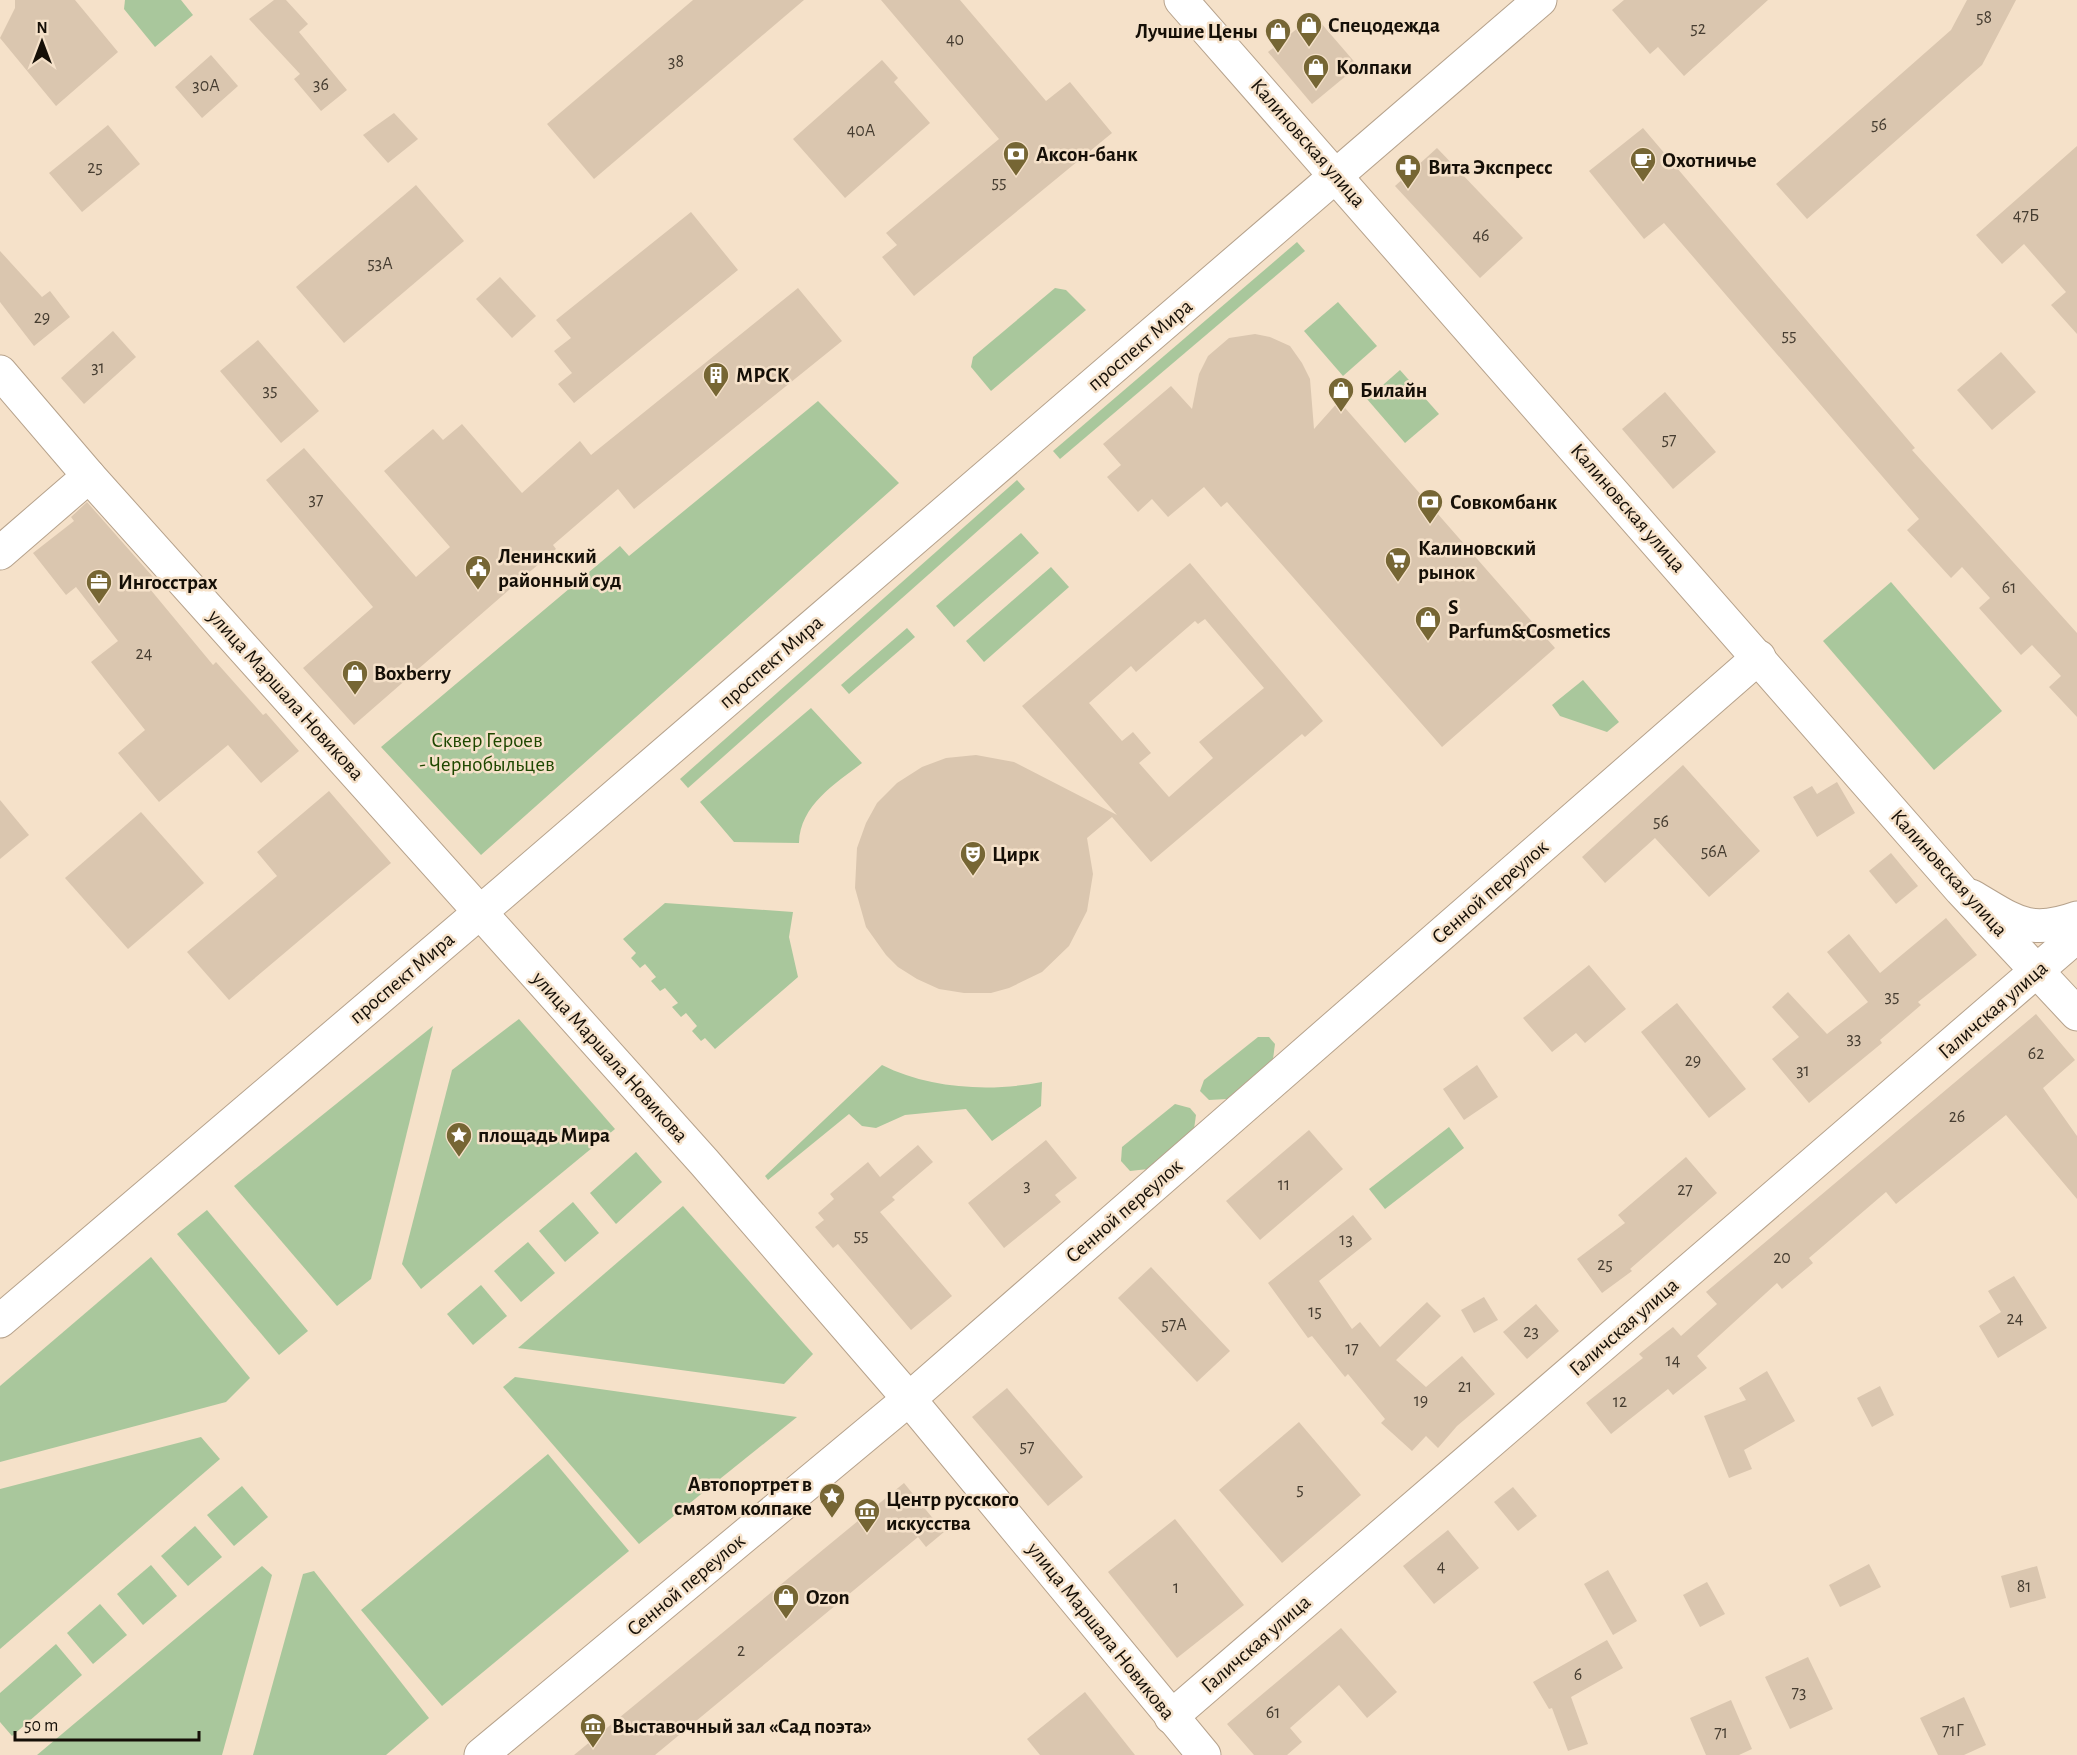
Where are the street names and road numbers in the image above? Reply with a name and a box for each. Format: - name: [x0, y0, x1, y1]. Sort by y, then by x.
- street label: Калиновская улица: [1247, 75, 1370, 212]
- street label: проспект Мира: [1084, 295, 1197, 395]
- street label: Калиновская улица: [1567, 440, 1690, 577]
- street label: улица Маршала Новикова: [203, 605, 368, 785]
- street label: проспект Мира: [715, 611, 827, 712]
- street label: Калиновская улица: [1887, 805, 2012, 941]
- street label: Сенной переулок: [1428, 836, 1552, 948]
- street label: проспект Мира: [346, 928, 459, 1028]
- street label: Галичская улица: [1934, 957, 2052, 1063]
- street label: улица Маршала Новикова: [527, 967, 692, 1147]
- street label: Сенной переулок: [1062, 1155, 1186, 1267]
- street label: Галичская улица: [1565, 1274, 1683, 1380]
- street label: Сенной переулок: [623, 1530, 749, 1640]
- street label: улица Маршала Новикова: [1023, 1538, 1179, 1724]
- street label: Галичская улица: [1197, 1591, 1315, 1697]

